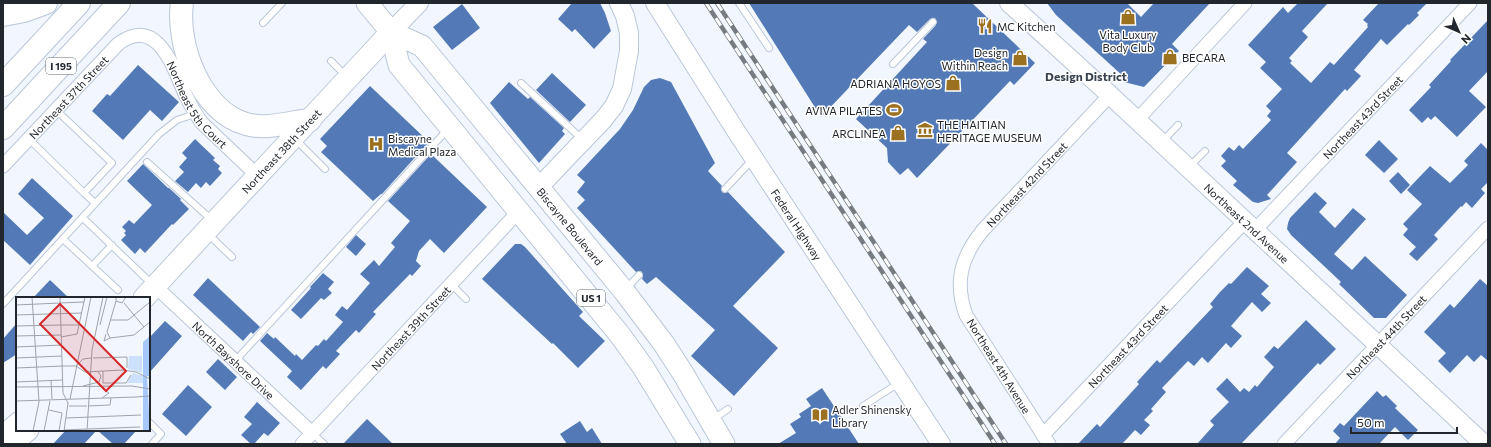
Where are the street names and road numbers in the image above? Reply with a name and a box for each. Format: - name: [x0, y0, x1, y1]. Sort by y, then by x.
- street label: Northeast 37th Street: [26, 52, 111, 141]
- road number: I 195: [46, 58, 76, 74]
- street label: Northeast 5th Court: [165, 59, 231, 151]
- street label: Northeast 43rd Street: [1320, 72, 1405, 161]
- street label: Northeast 38th Street: [238, 106, 323, 196]
- street label: Northeast 42nd Street: [983, 138, 1070, 229]
- street label: Northeast 2nd Avenue: [1202, 180, 1292, 266]
- street label: Biscayne Boulevard: [535, 185, 606, 267]
- street label: Federal Highway: [769, 186, 825, 263]
- street label: Northeast 39th Street: [368, 282, 453, 372]
- road number: US 1: [577, 290, 605, 306]
- street label: Northeast 44th Street: [1343, 291, 1429, 381]
- street label: Northeast 43rd Street: [1085, 301, 1170, 390]
- street label: Northeast 4th Avenue: [964, 316, 1034, 416]
- street label: North Bayshore Drive: [190, 318, 278, 401]

